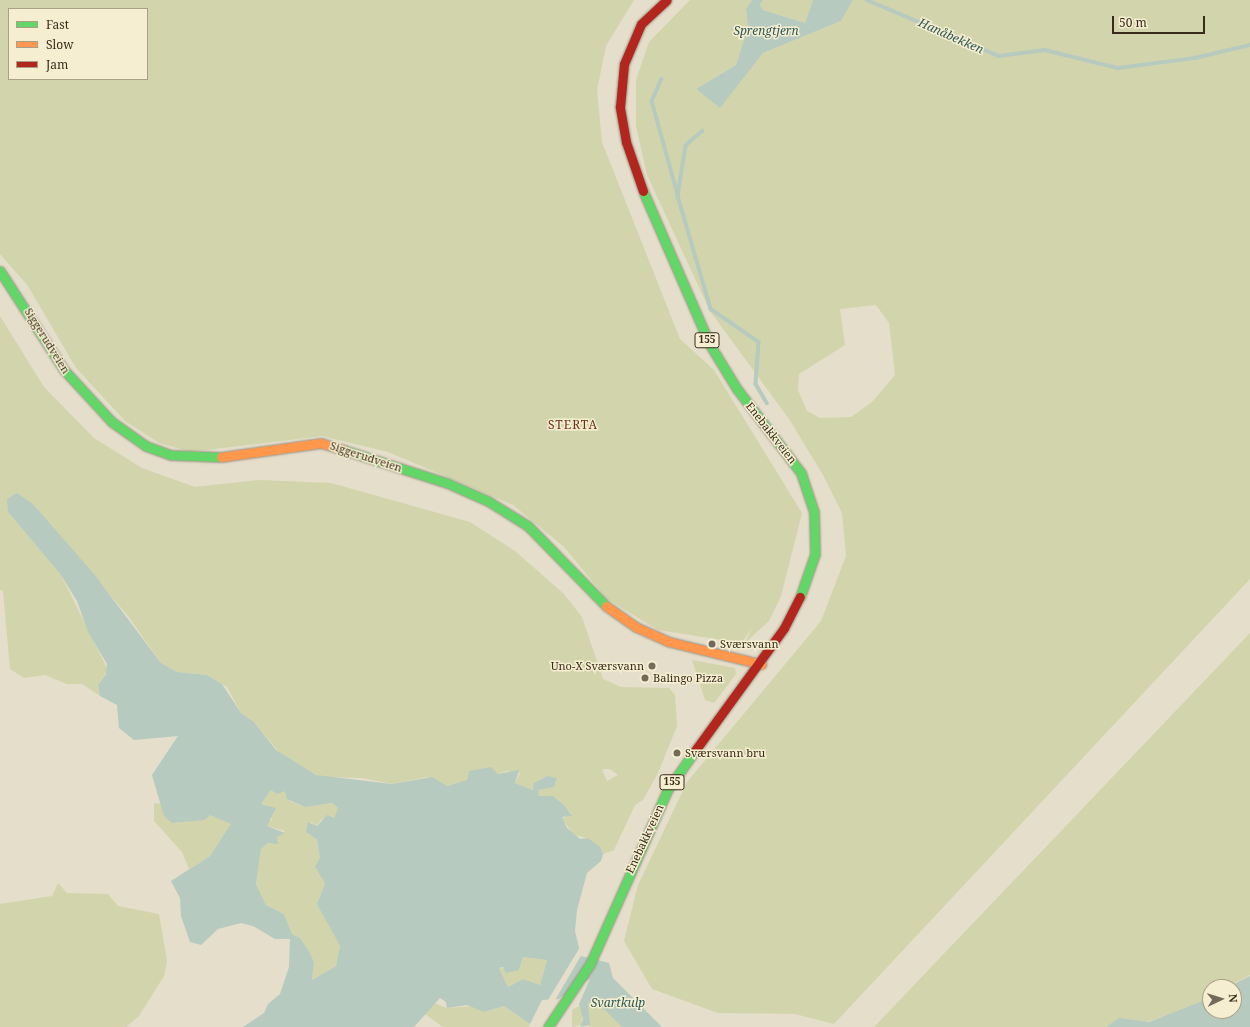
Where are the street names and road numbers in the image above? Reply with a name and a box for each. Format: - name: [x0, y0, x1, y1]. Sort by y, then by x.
- street label: Siggerudveien: [22, 306, 72, 376]
- road number: 155: [694, 332, 720, 348]
- street label: Enebakkveien: [743, 400, 799, 466]
- street label: Siggerudveien: [328, 439, 404, 475]
- road number: 155: [659, 774, 685, 790]
- street label: Enebakkveien: [623, 802, 667, 876]

